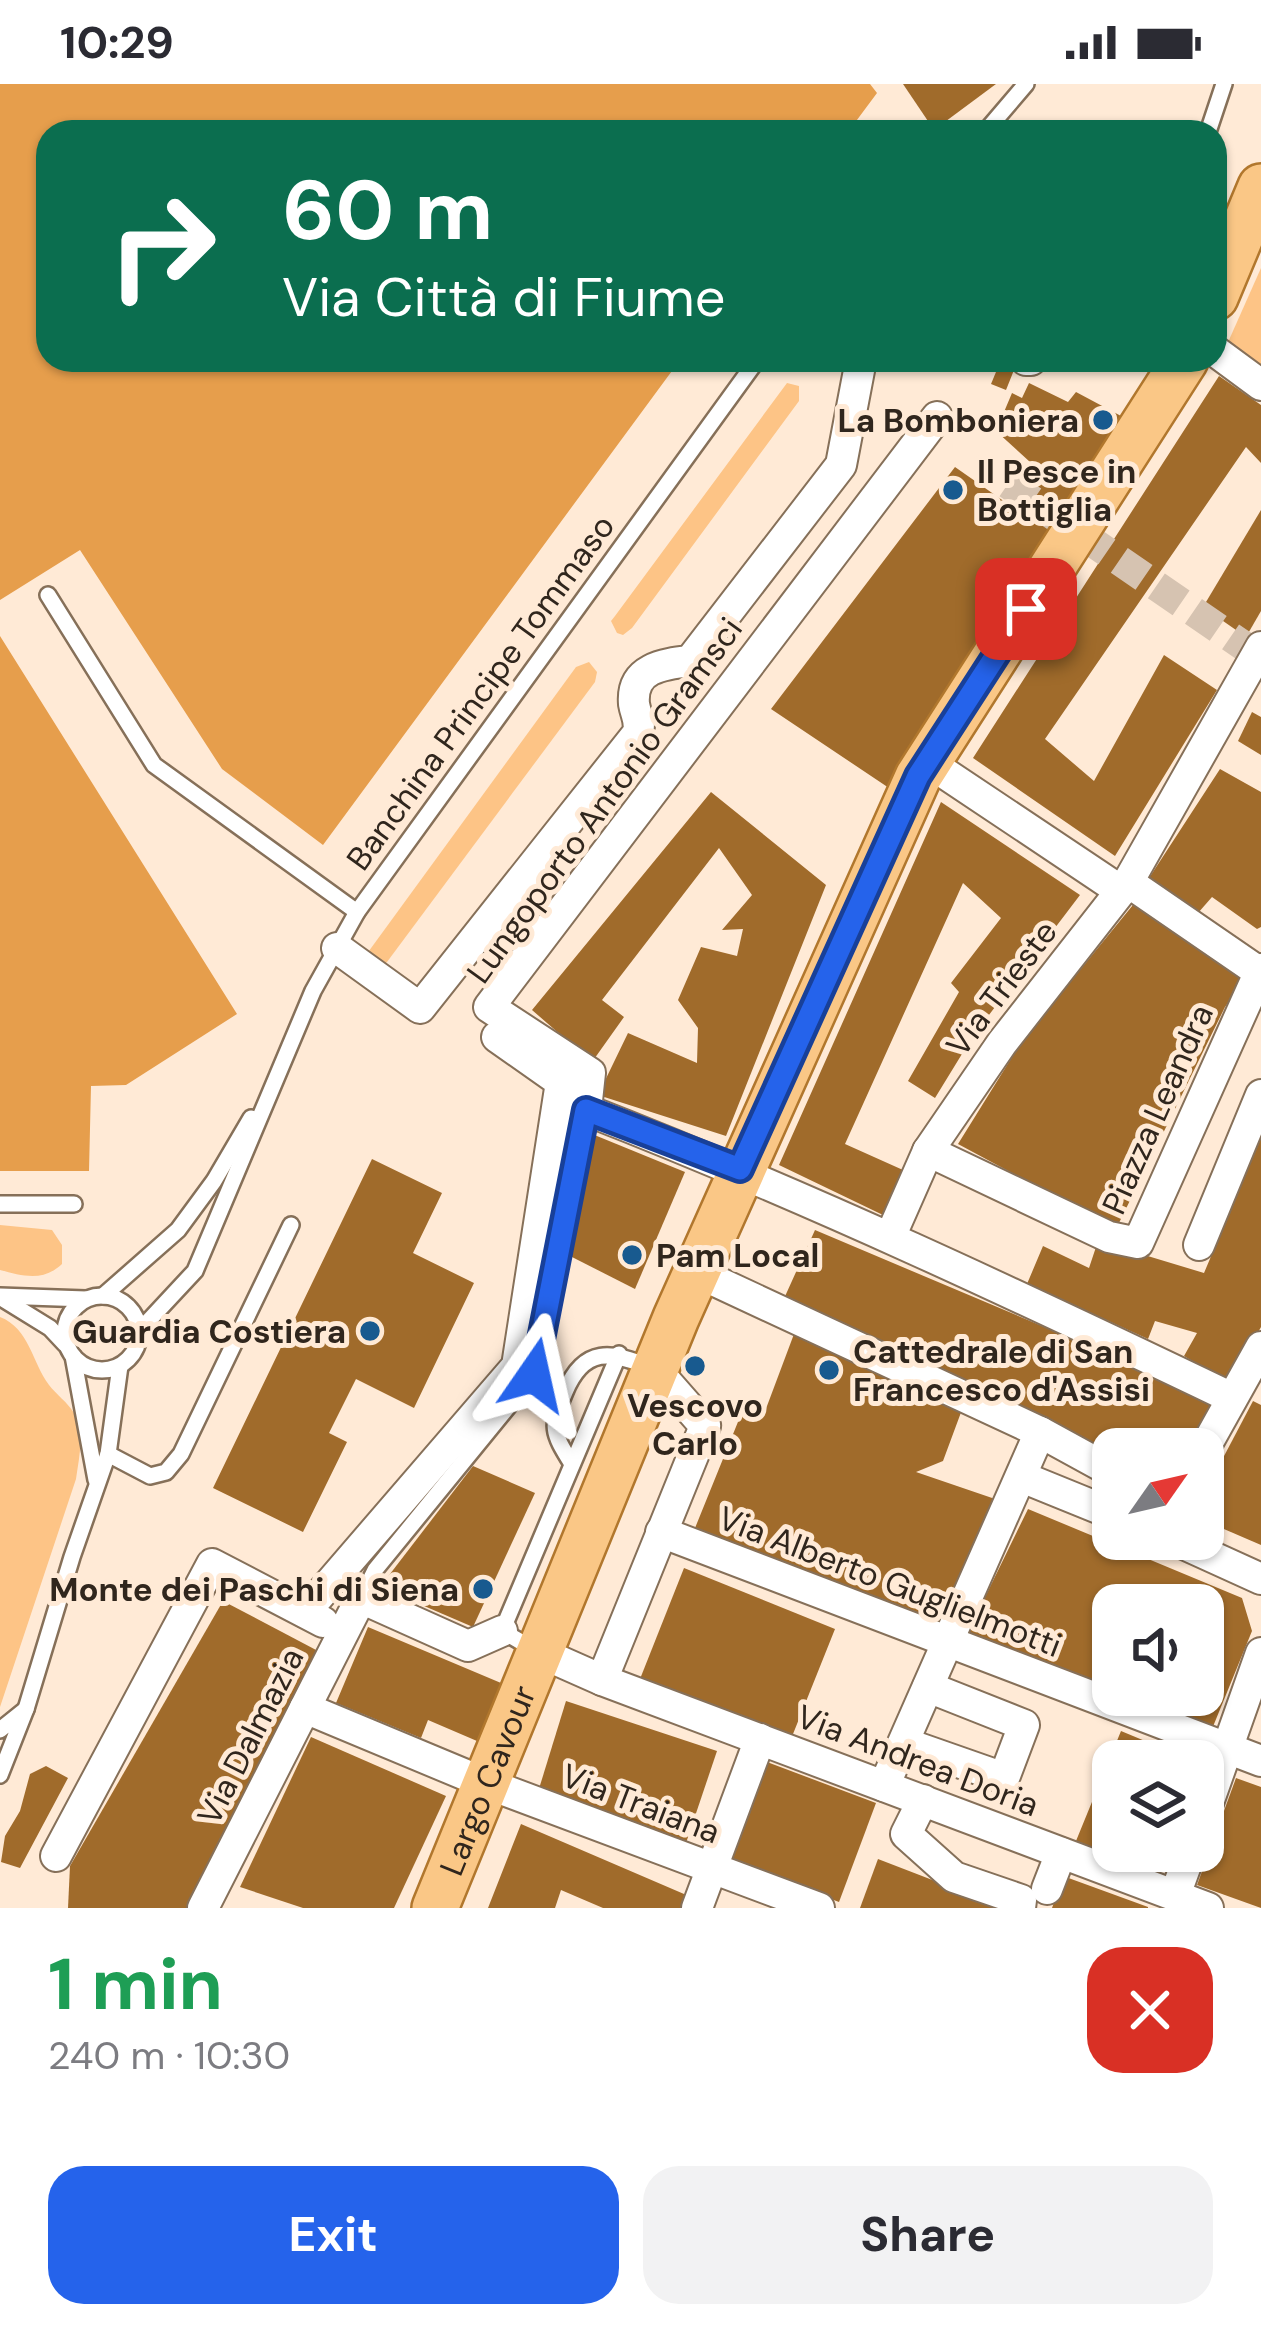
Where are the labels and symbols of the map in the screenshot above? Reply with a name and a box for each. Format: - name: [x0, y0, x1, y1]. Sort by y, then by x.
- place label: La Bomboniera: [837, 399, 1079, 442]
- marker: La Bomboniera: [1090, 407, 1116, 433]
- place label: Il Pesce in Bottiglia: [977, 450, 1136, 531]
- marker: Il Pesce in Bottiglia: [940, 477, 966, 503]
- street label: Banchina Principe Tommaso: [337, 506, 624, 879]
- pin: [975, 558, 1077, 660]
- street label: Lungoporto Antonio Gramsci: [457, 609, 752, 992]
- street label: Via Trieste: [936, 912, 1067, 1065]
- street label: Piazza Leandra: [1092, 998, 1223, 1221]
- place label: Pam Local: [656, 1234, 819, 1277]
- marker: Pam Local: [619, 1242, 645, 1268]
- place label: Guardia Costiera: [72, 1310, 346, 1353]
- position arrow: [471, 1312, 597, 1438]
- marker: Guardia Costiera: [357, 1318, 383, 1344]
- place label: Cattedrale di San Francesco d'Assisi: [853, 1330, 1150, 1411]
- marker: Vescovo Carlo: [682, 1353, 708, 1379]
- marker: Cattedrale di San Francesco d'Assisi: [816, 1357, 842, 1383]
- place label: Vescovo Carlo: [627, 1384, 763, 1465]
- north arrow: [1092, 1428, 1224, 1560]
- street label: Via Alberto Guglielmotti: [712, 1496, 1068, 1667]
- place label: Monte dei Paschi di Siena: [49, 1568, 459, 1611]
- marker: Monte dei Paschi di Siena: [470, 1576, 496, 1602]
- street label: Via Dalmazia: [187, 1640, 313, 1832]
- street label: Largo Cavour: [430, 1679, 546, 1882]
- street label: Via Andrea Doria: [791, 1695, 1045, 1826]
- street label: Via Traiana: [555, 1754, 726, 1853]

